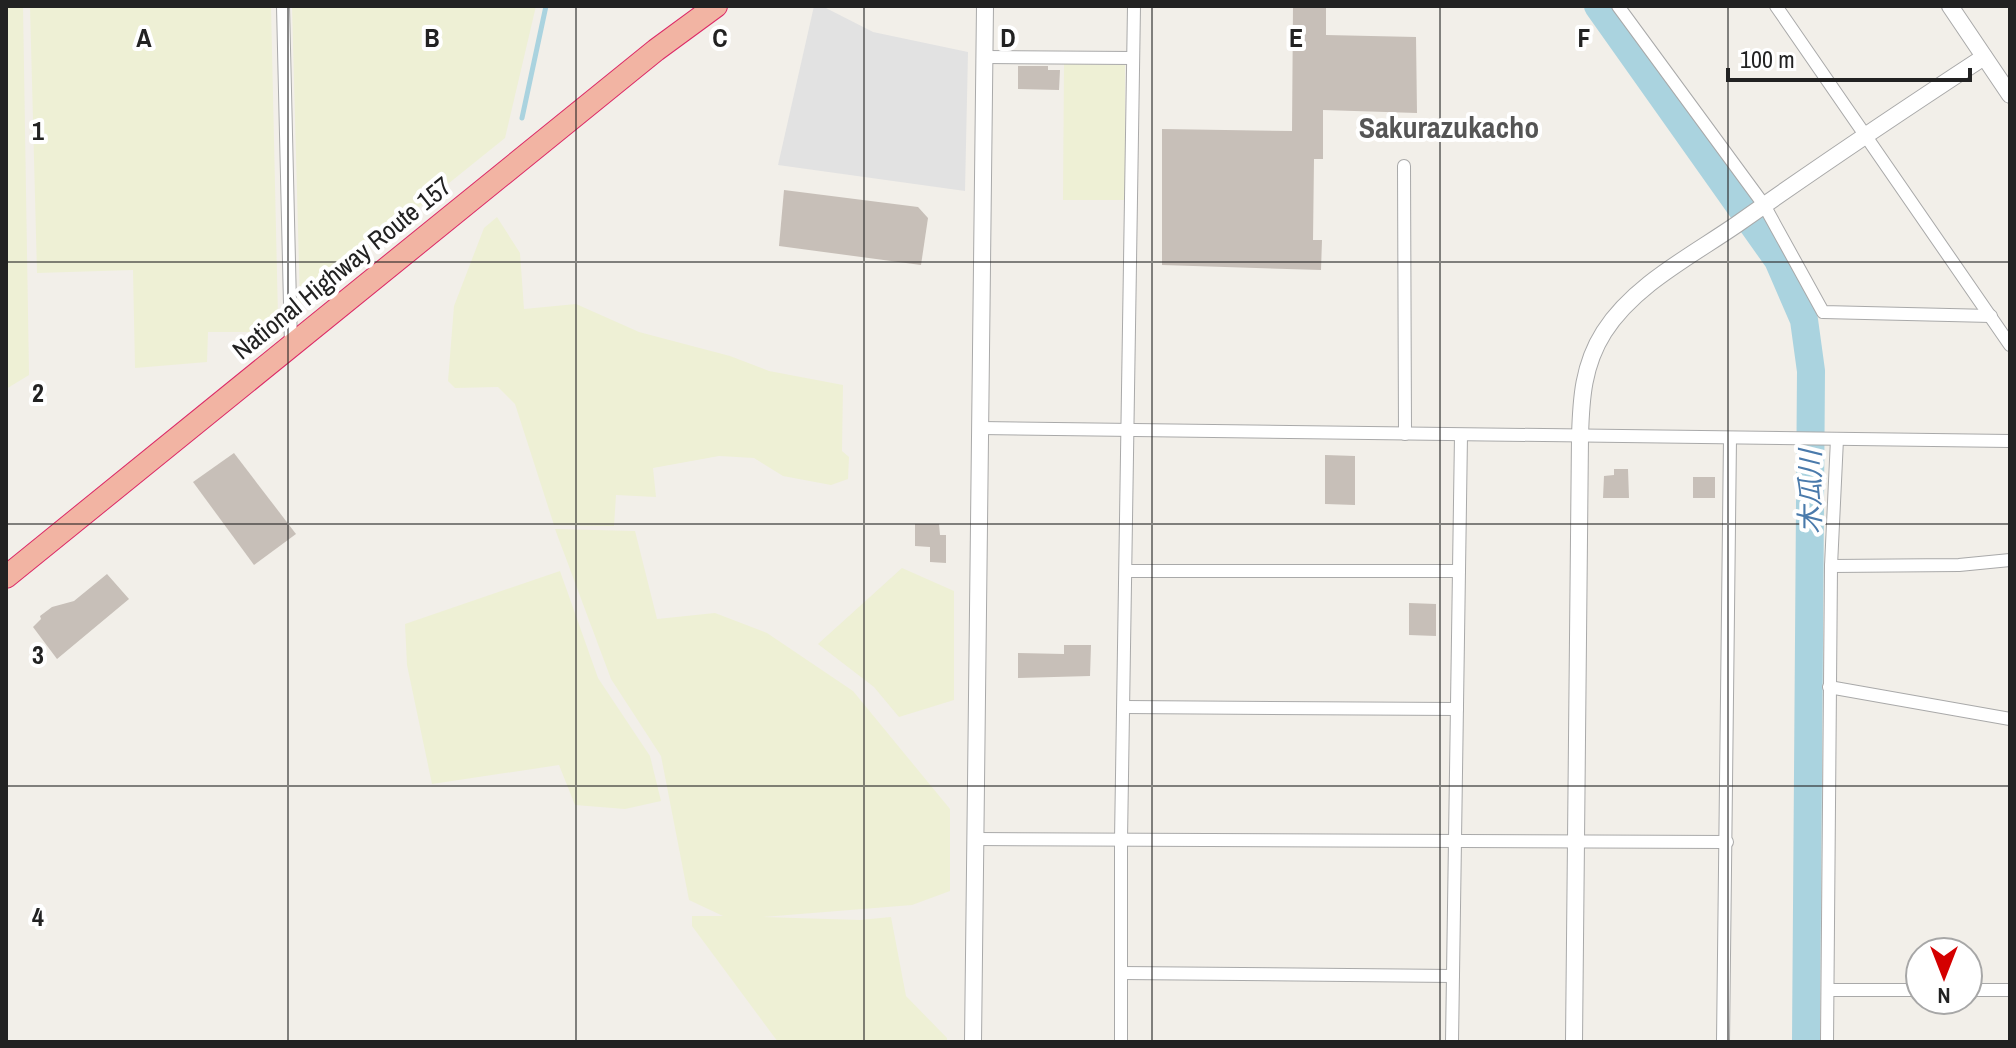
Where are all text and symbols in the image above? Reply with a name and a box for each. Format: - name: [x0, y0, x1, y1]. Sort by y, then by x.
- text: A: [136, 20, 152, 55]
- text: B: [424, 20, 440, 55]
- text: C: [712, 20, 728, 55]
- text: D: [1000, 20, 1016, 55]
- text: E: [1289, 20, 1303, 55]
- text: F: [1577, 20, 1591, 55]
- scale bar: [1728, 32, 1970, 82]
- text: 100 m: [1740, 43, 1795, 75]
- district label: Sakurazukacho: [1359, 107, 1539, 147]
- text: 1: [32, 113, 44, 148]
- street label: National Highway Route 157: [225, 168, 459, 367]
- text: 2: [32, 375, 44, 410]
- water label: 木瓜川: [1791, 447, 1829, 534]
- text: 3: [32, 637, 44, 672]
- text: 4: [32, 899, 44, 934]
- north arrow: [1904, 936, 1984, 1016]
- text: N: [1937, 981, 1951, 1011]

